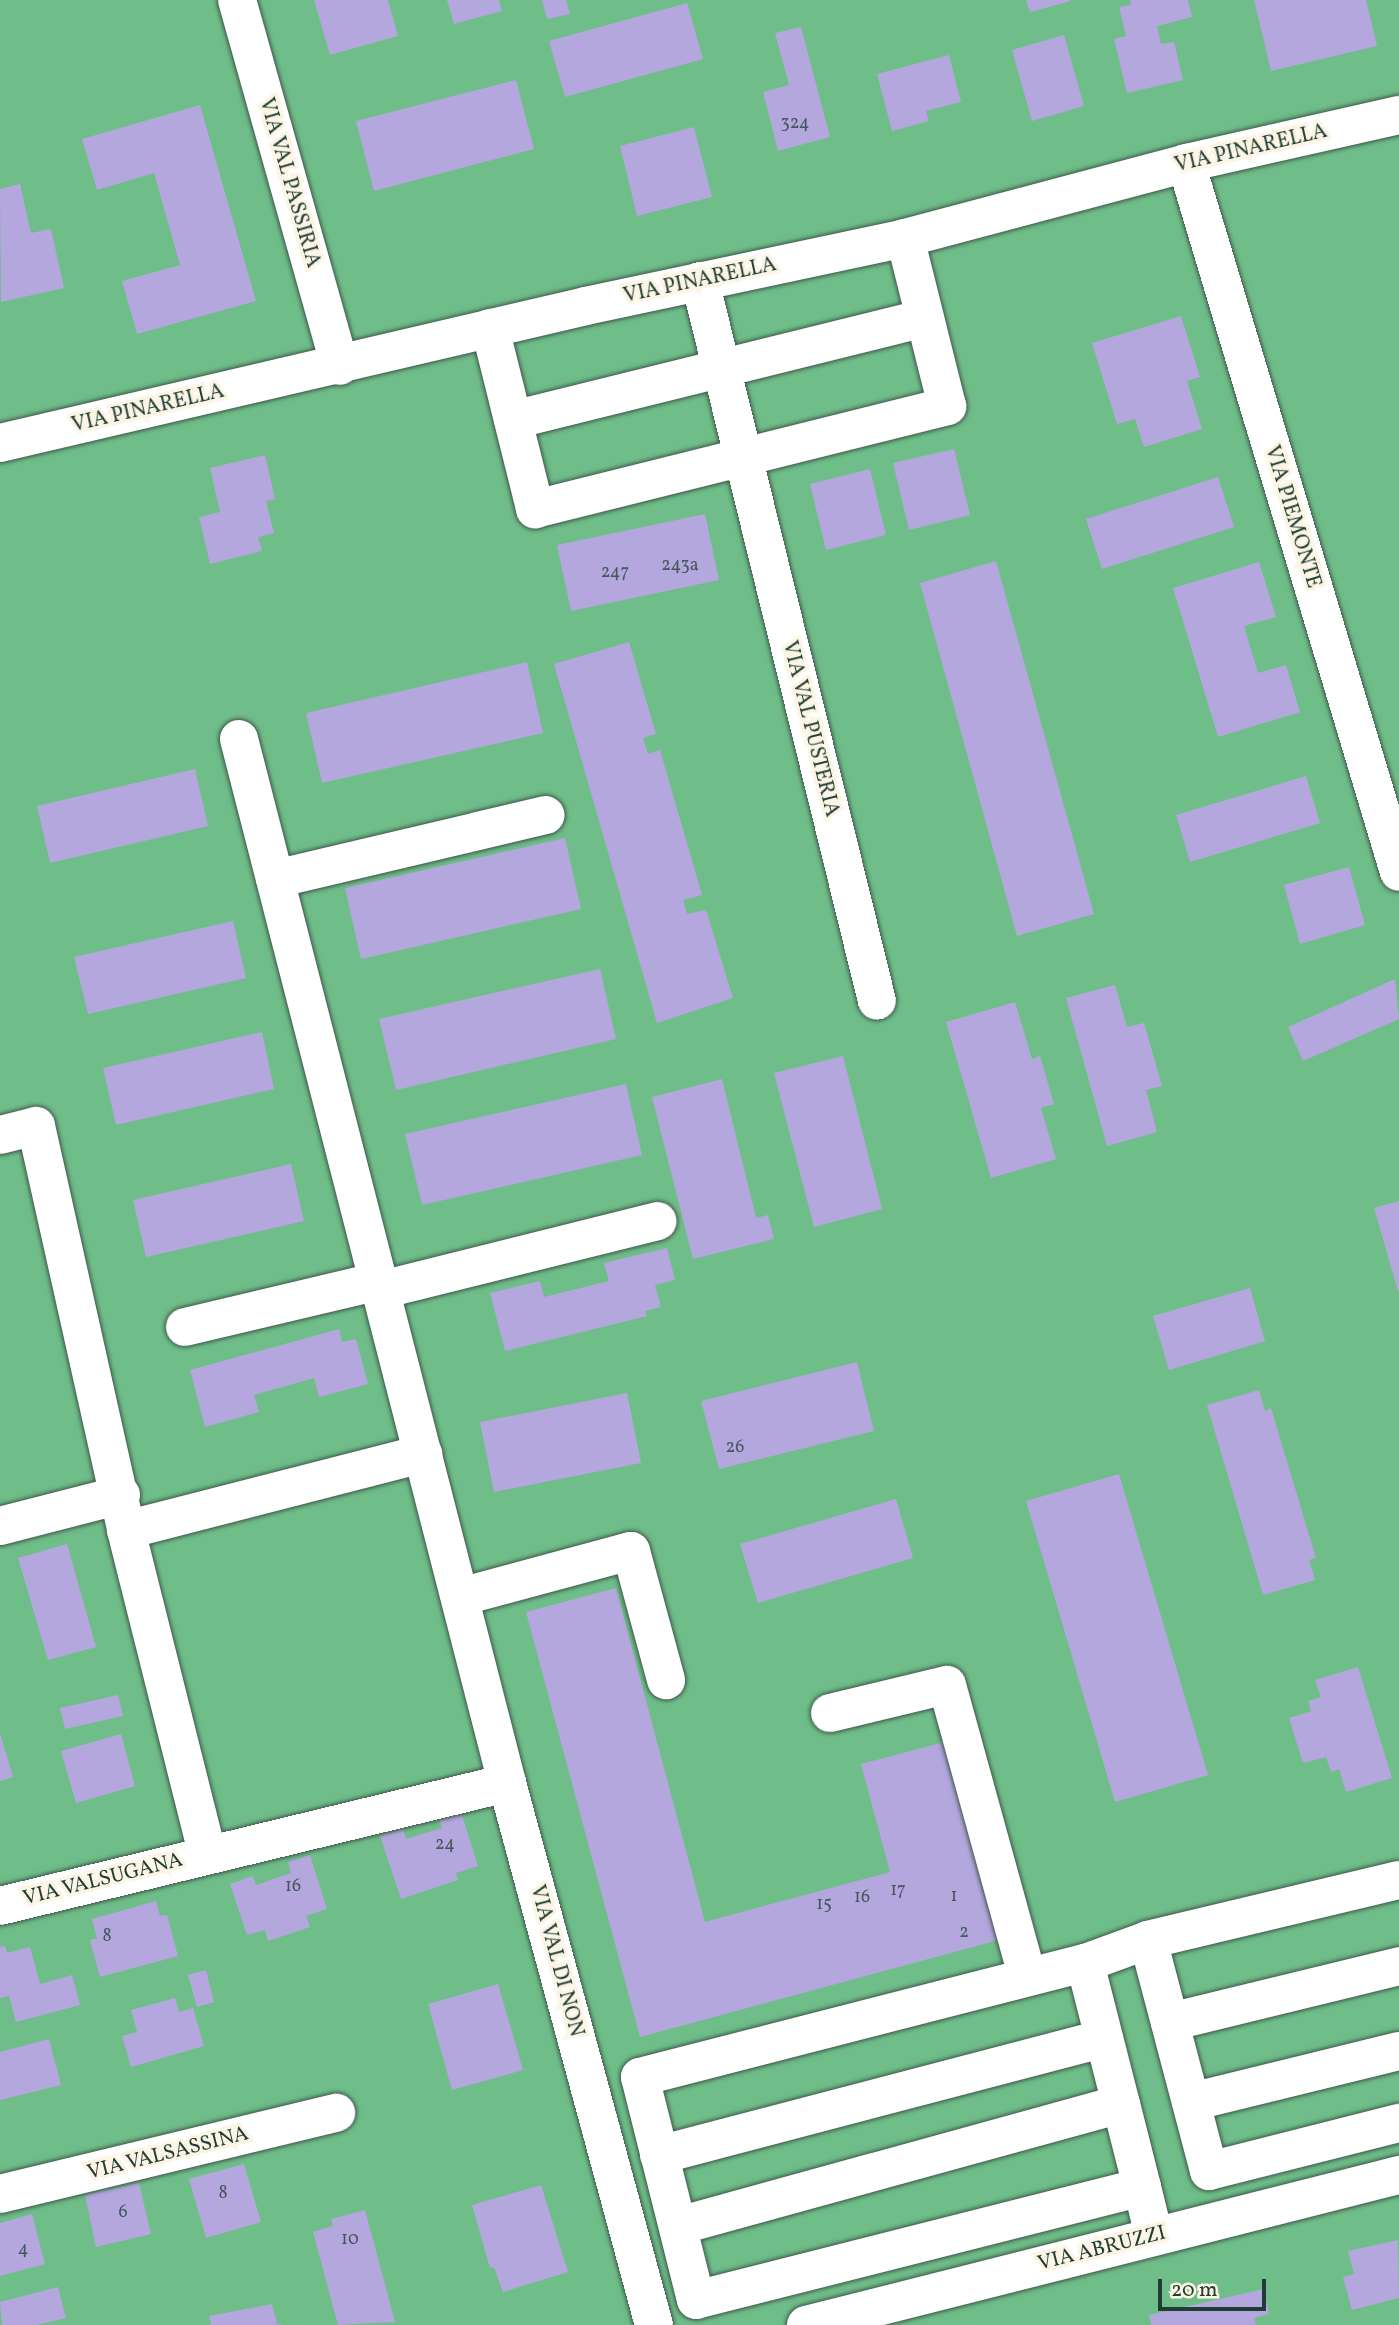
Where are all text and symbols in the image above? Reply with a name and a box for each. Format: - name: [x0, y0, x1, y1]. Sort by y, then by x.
- street label: VIA VAL PASSIRIA: [253, 95, 325, 271]
- house number: 324: [780, 113, 810, 135]
- street label: VIA PINARELLA: [1172, 119, 1330, 179]
- street label: VIA PINARELLA: [621, 252, 779, 310]
- street label: VIA PINARELLA: [69, 379, 227, 439]
- street label: VIA PIEMONTE: [1258, 443, 1326, 591]
- house number: 243a: [661, 555, 699, 577]
- house number: 247: [601, 562, 629, 584]
- street label: VIA VAL PUSTERIA: [776, 638, 844, 820]
- house number: 26: [726, 1437, 744, 1459]
- house number: 24: [435, 1834, 455, 1856]
- street label: VIA VALSUGANA: [20, 1848, 186, 1912]
- house number: 16: [285, 1876, 301, 1898]
- house number: 17: [890, 1880, 906, 1902]
- street label: VIA VAL DI NON: [524, 1882, 588, 2040]
- house number: 1: [951, 1886, 957, 1908]
- house number: 16: [854, 1887, 870, 1909]
- house number: 15: [816, 1894, 832, 1916]
- house number: 2: [959, 1922, 969, 1944]
- house number: 8: [102, 1926, 112, 1948]
- street label: VIA VALSASSINA: [84, 2122, 252, 2186]
- house number: 8: [218, 2183, 228, 2205]
- house number: 6: [118, 2202, 128, 2224]
- street label: VIA ABRUZZI: [1035, 2221, 1169, 2277]
- house number: 10: [341, 2229, 359, 2251]
- house number: 4: [18, 2239, 28, 2261]
- scale bar: [1161, 2266, 1270, 2310]
- text: 20 m: [1171, 2276, 1217, 2305]

